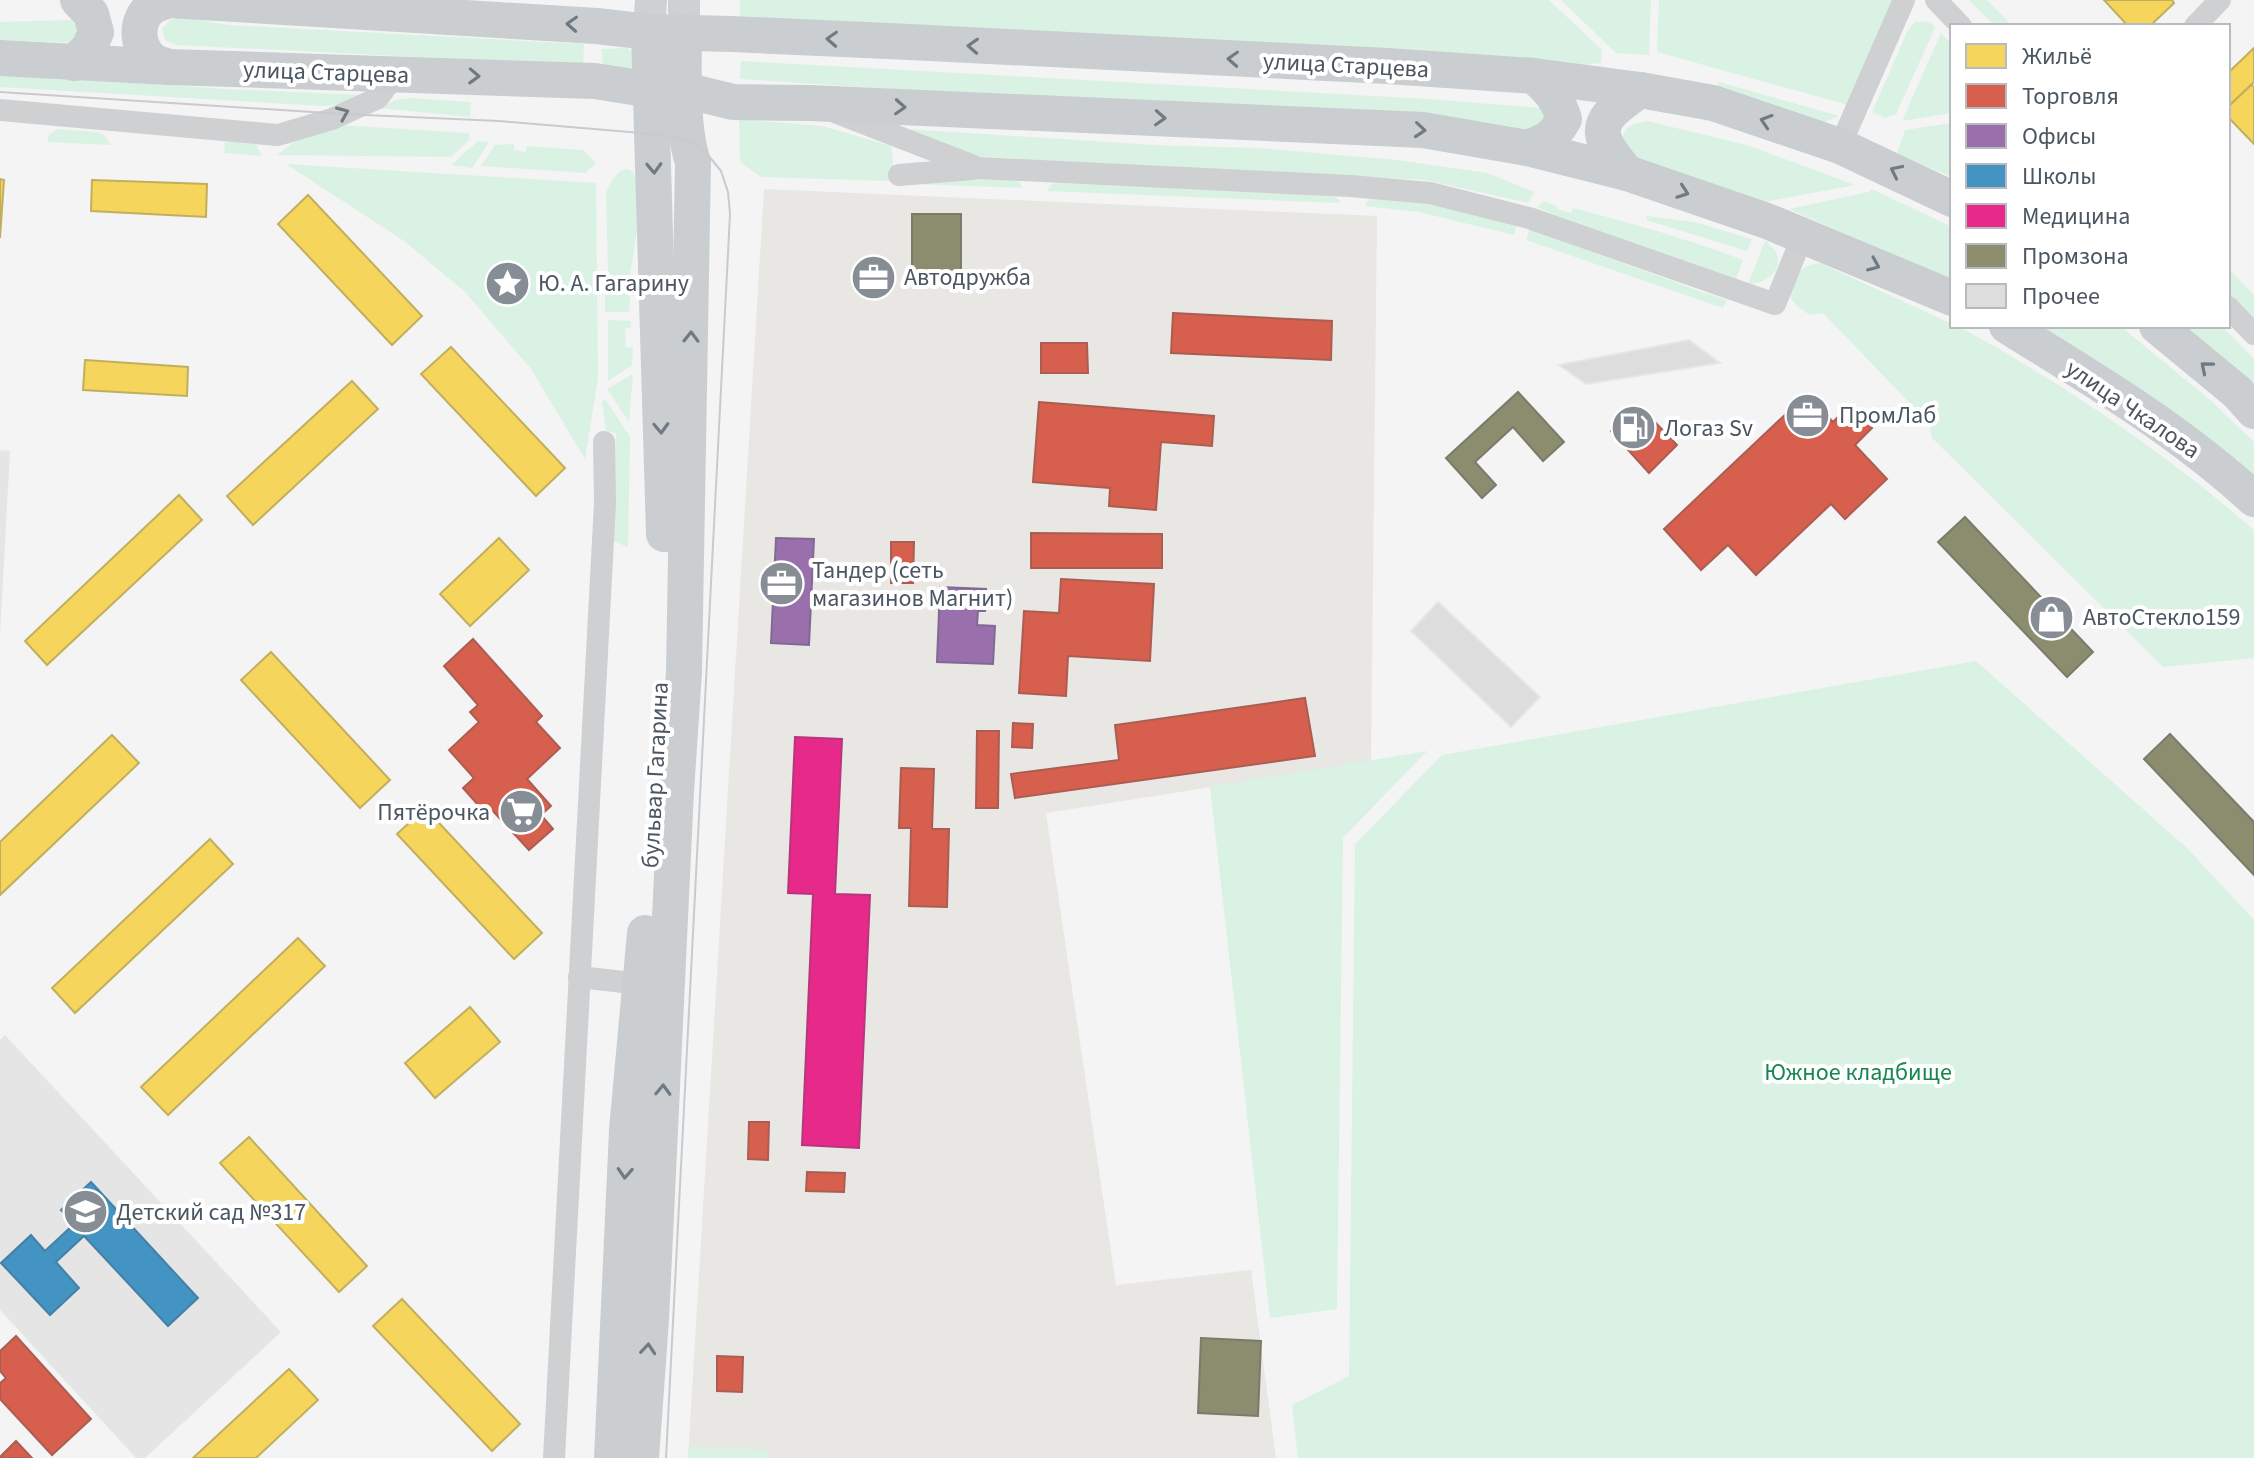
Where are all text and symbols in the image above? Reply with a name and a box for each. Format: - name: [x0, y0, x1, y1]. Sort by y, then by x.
- one-way arrow: [565, 16, 578, 33]
- legend: [1950, 24, 2230, 328]
- one-way arrow: [825, 30, 838, 47]
- one-way arrow: [966, 37, 979, 54]
- text: Жильё: [2022, 39, 2092, 74]
- street label: улица Старцева: [1262, 44, 1430, 87]
- one-way arrow: [1226, 50, 1239, 67]
- street label: улица Старцева: [242, 52, 410, 93]
- one-way arrow: [468, 68, 481, 85]
- text: Торговля: [2022, 79, 2119, 114]
- one-way arrow: [894, 98, 907, 115]
- one-way arrow: [335, 107, 349, 123]
- one-way arrow: [1154, 109, 1167, 126]
- one-way arrow: [1760, 114, 1774, 130]
- text: Офисы: [2022, 119, 2096, 154]
- one-way arrow: [1414, 121, 1427, 138]
- text: Школы: [2022, 159, 2096, 194]
- one-way arrow: [646, 162, 663, 175]
- one-way arrow: [1890, 166, 1905, 181]
- one-way arrow: [1675, 183, 1689, 199]
- text: Медицина: [2022, 199, 2130, 234]
- text: Промзона: [2022, 239, 2129, 274]
- office icon: Автодружба: [849, 253, 897, 301]
- one-way arrow: [1866, 256, 1881, 272]
- place icon: Ю. А. Гагарину: [483, 259, 531, 307]
- place label: Автодружба: [904, 260, 1031, 295]
- place label: Ю. А. Гагарину: [538, 266, 689, 301]
- text: Прочее: [2022, 279, 2100, 314]
- one-way arrow: [682, 330, 699, 343]
- street label: улица Чкалова: [2058, 351, 2207, 467]
- one-way arrow: [2201, 362, 2216, 377]
- office icon: ПромЛаб: [1784, 391, 1832, 439]
- place label: ПромЛаб: [1839, 398, 1936, 433]
- fuel station icon: Логаз Sv: [1609, 404, 1657, 452]
- place label: Логаз Sv: [1664, 411, 1753, 446]
- one-way arrow: [652, 422, 669, 435]
- place label: Тандер (сеть магазинов Магнит): [812, 553, 1013, 616]
- office icon: Тандер (сеть магазинов Магнит): [757, 560, 805, 608]
- shop icon: АвтоСтекло159: [2028, 593, 2076, 641]
- place label: АвтоСтекло159: [2083, 600, 2240, 635]
- street label: бульвар Гагарина: [633, 681, 678, 869]
- supermarket icon: Пятёрочка: [497, 788, 545, 836]
- place label: Пятёрочка: [377, 795, 490, 830]
- park label: Южное кладбище: [1764, 1055, 1952, 1090]
- one-way arrow: [654, 1083, 671, 1096]
- one-way arrow: [616, 1167, 633, 1180]
- school or university icon: Детский сад №317: [61, 1188, 109, 1236]
- place label: Детский сад №317: [116, 1195, 306, 1230]
- one-way arrow: [639, 1343, 656, 1356]

